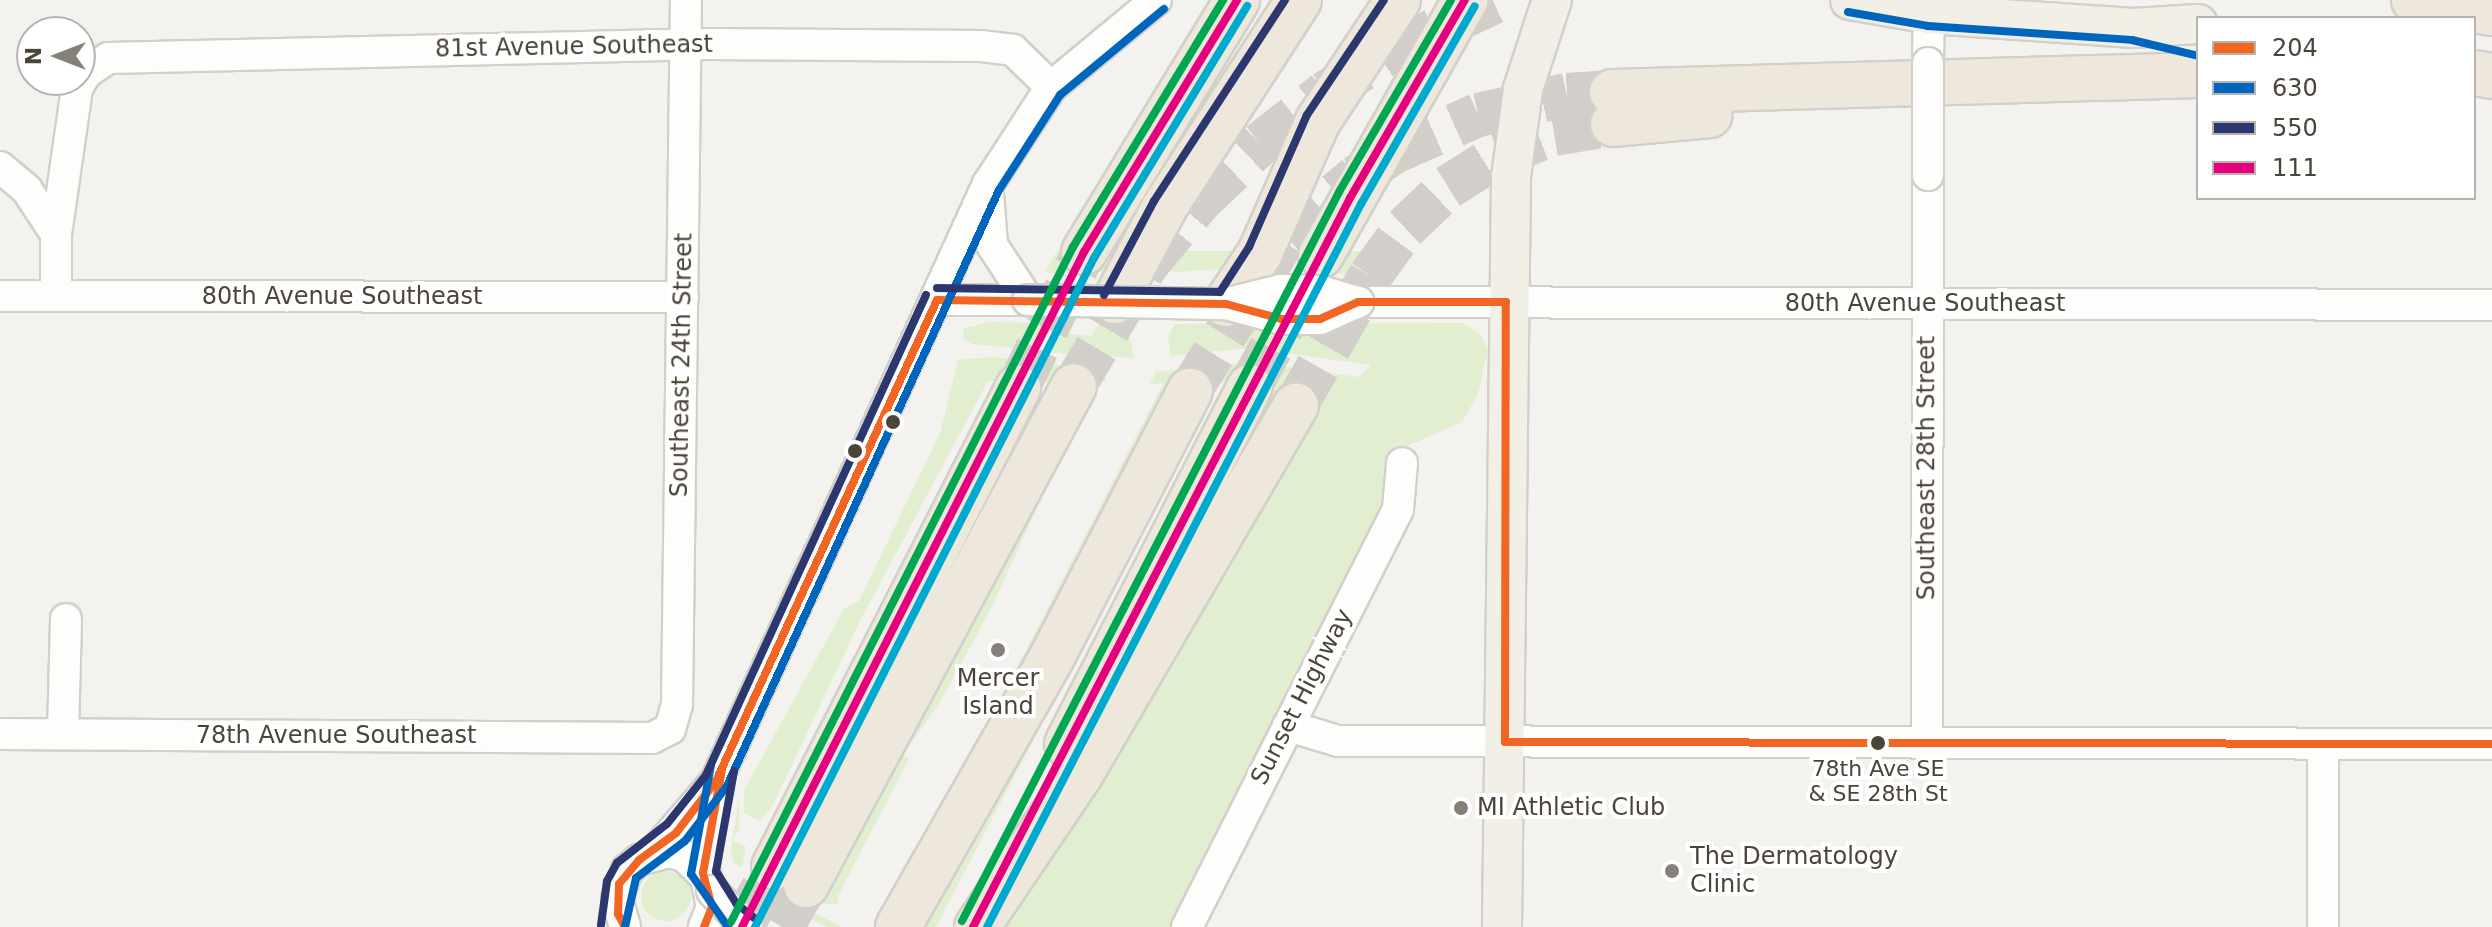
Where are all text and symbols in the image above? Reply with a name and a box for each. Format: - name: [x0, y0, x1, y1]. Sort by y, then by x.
- north arrow: [16, 16, 96, 96]
- legend: [2196, 16, 2476, 200]
- street label: 81st Avenue Southeast: [435, 30, 713, 64]
- text: 204: [2272, 34, 2318, 62]
- text: N: [21, 47, 46, 65]
- text: 630: [2272, 74, 2318, 102]
- text: 550: [2272, 114, 2318, 142]
- text: 111: [2272, 154, 2318, 182]
- street label: Southeast 24th Street: [665, 233, 699, 497]
- street label: 80th Avenue Southeast: [202, 283, 482, 311]
- street label: 80th Avenue Southeast: [1785, 290, 2065, 318]
- street label: Southeast 28th Street: [1913, 336, 1941, 600]
- unlabelled marker: [885, 414, 901, 430]
- unlabelled marker: [847, 443, 863, 459]
- street label: Sunset Highway: [1245, 604, 1359, 790]
- marker: Mercer Island: [987, 639, 1009, 661]
- place label: Mercer Island: [957, 665, 1039, 721]
- street label: 78th Avenue Southeast: [196, 722, 476, 750]
- marker: 78th Ave SE & SE 28th St: [1870, 735, 1886, 751]
- place label: 78th Ave SE & SE 28th St: [1808, 755, 1948, 806]
- place label: MI Athletic Club: [1477, 794, 1665, 822]
- marker: MI Athletic Club: [1452, 799, 1470, 817]
- place label: The Dermatology Clinic: [1690, 843, 1898, 899]
- marker: The Dermatology Clinic: [1661, 860, 1683, 882]

